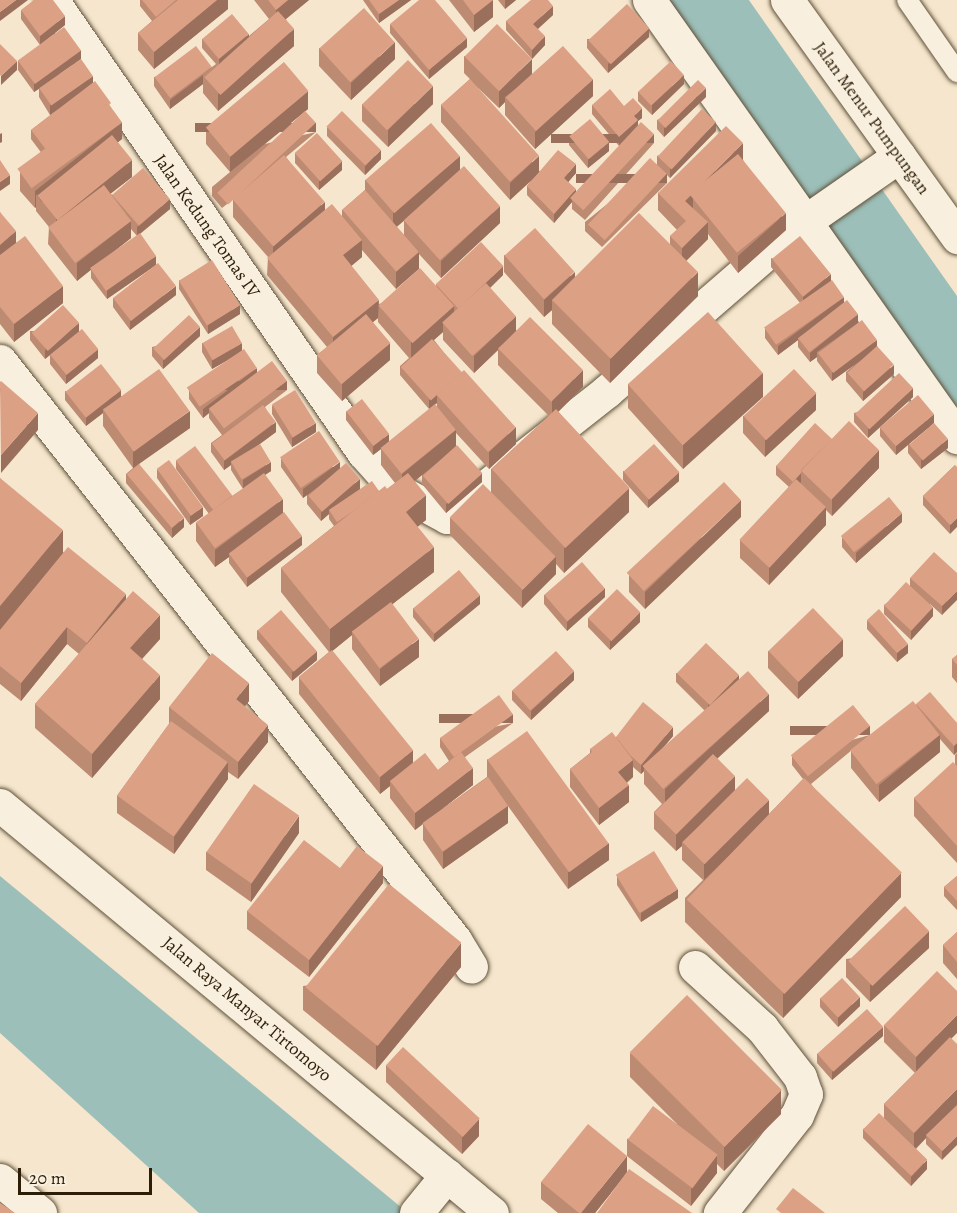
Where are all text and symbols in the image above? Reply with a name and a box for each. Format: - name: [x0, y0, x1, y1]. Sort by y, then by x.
- street label: Jalan Menur Pumpungan: [809, 37, 935, 199]
- street label: Jalan Kedung Tomas IV: [149, 150, 265, 302]
- street label: Jalan Raya Manyar Tirtomoyo: [158, 932, 336, 1086]
- scale bar: [21, 1156, 154, 1194]
- text: 20 m: [29, 1166, 66, 1190]

